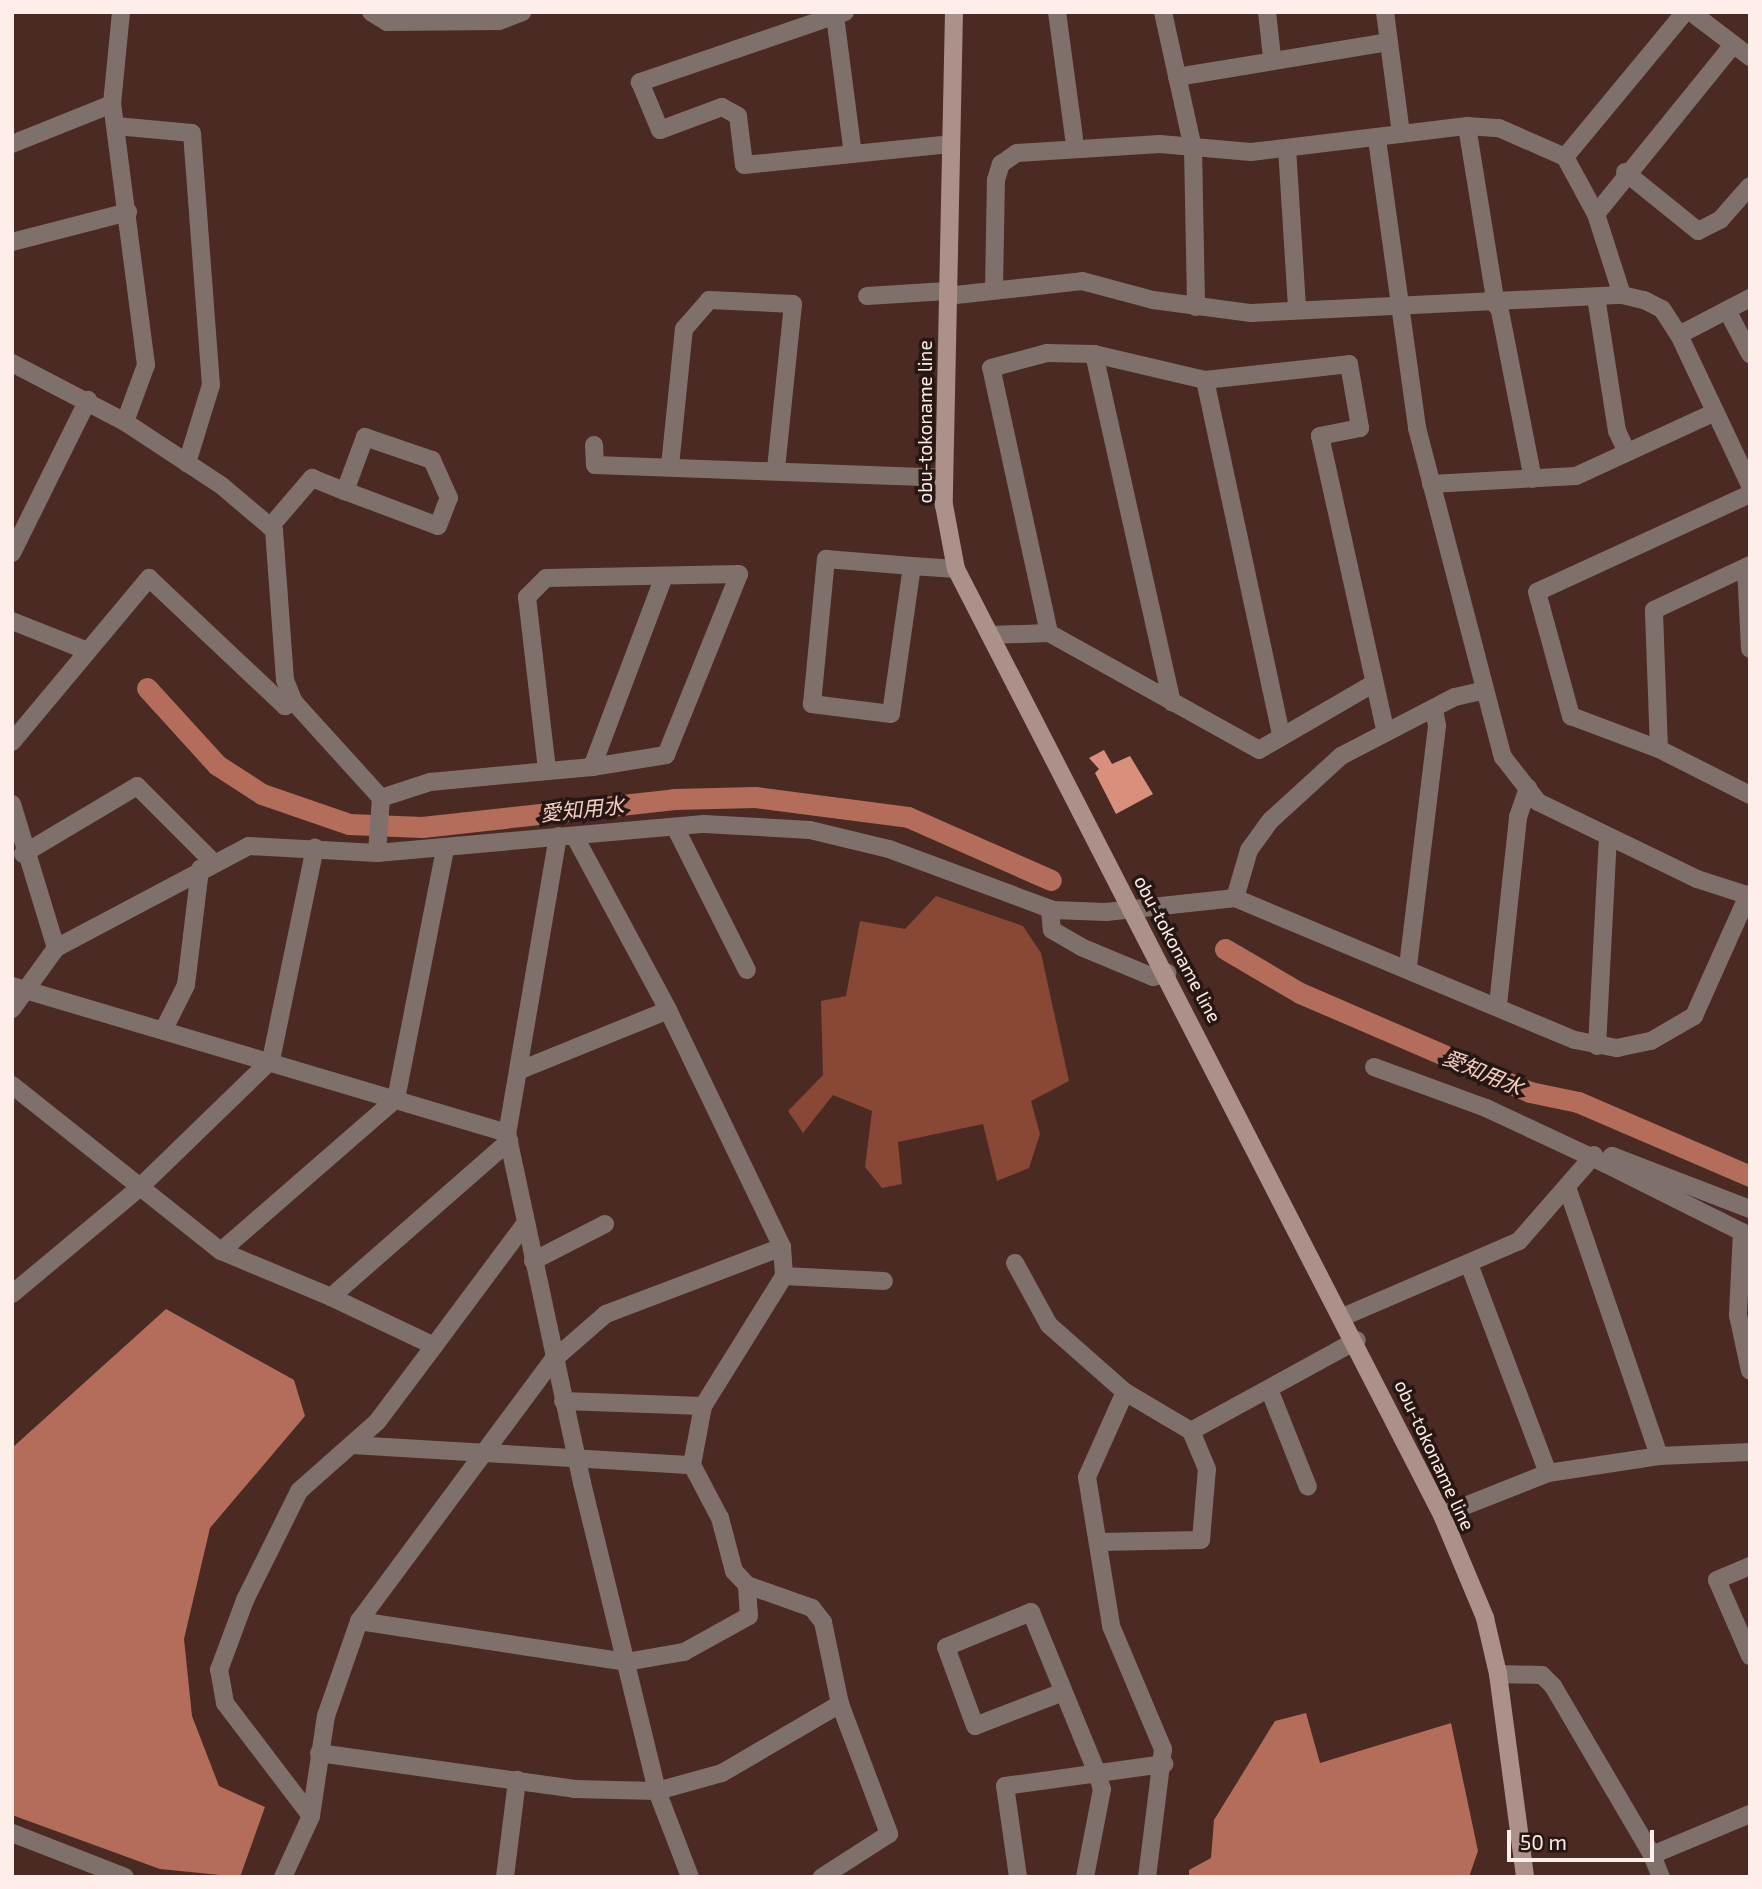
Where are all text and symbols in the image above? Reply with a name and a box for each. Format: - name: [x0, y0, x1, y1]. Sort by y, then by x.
- street label: obu-tokoname line: [914, 340, 936, 504]
- water label: 愛知用水: [539, 792, 625, 826]
- street label: obu-tokoname line: [1130, 872, 1226, 1026]
- water label: 愛知用水: [1439, 1044, 1527, 1100]
- street label: obu-tokoname line: [1390, 1376, 1480, 1534]
- scale bar: [1510, 1815, 1657, 1859]
- text: 50 m: [1520, 1829, 1567, 1854]

